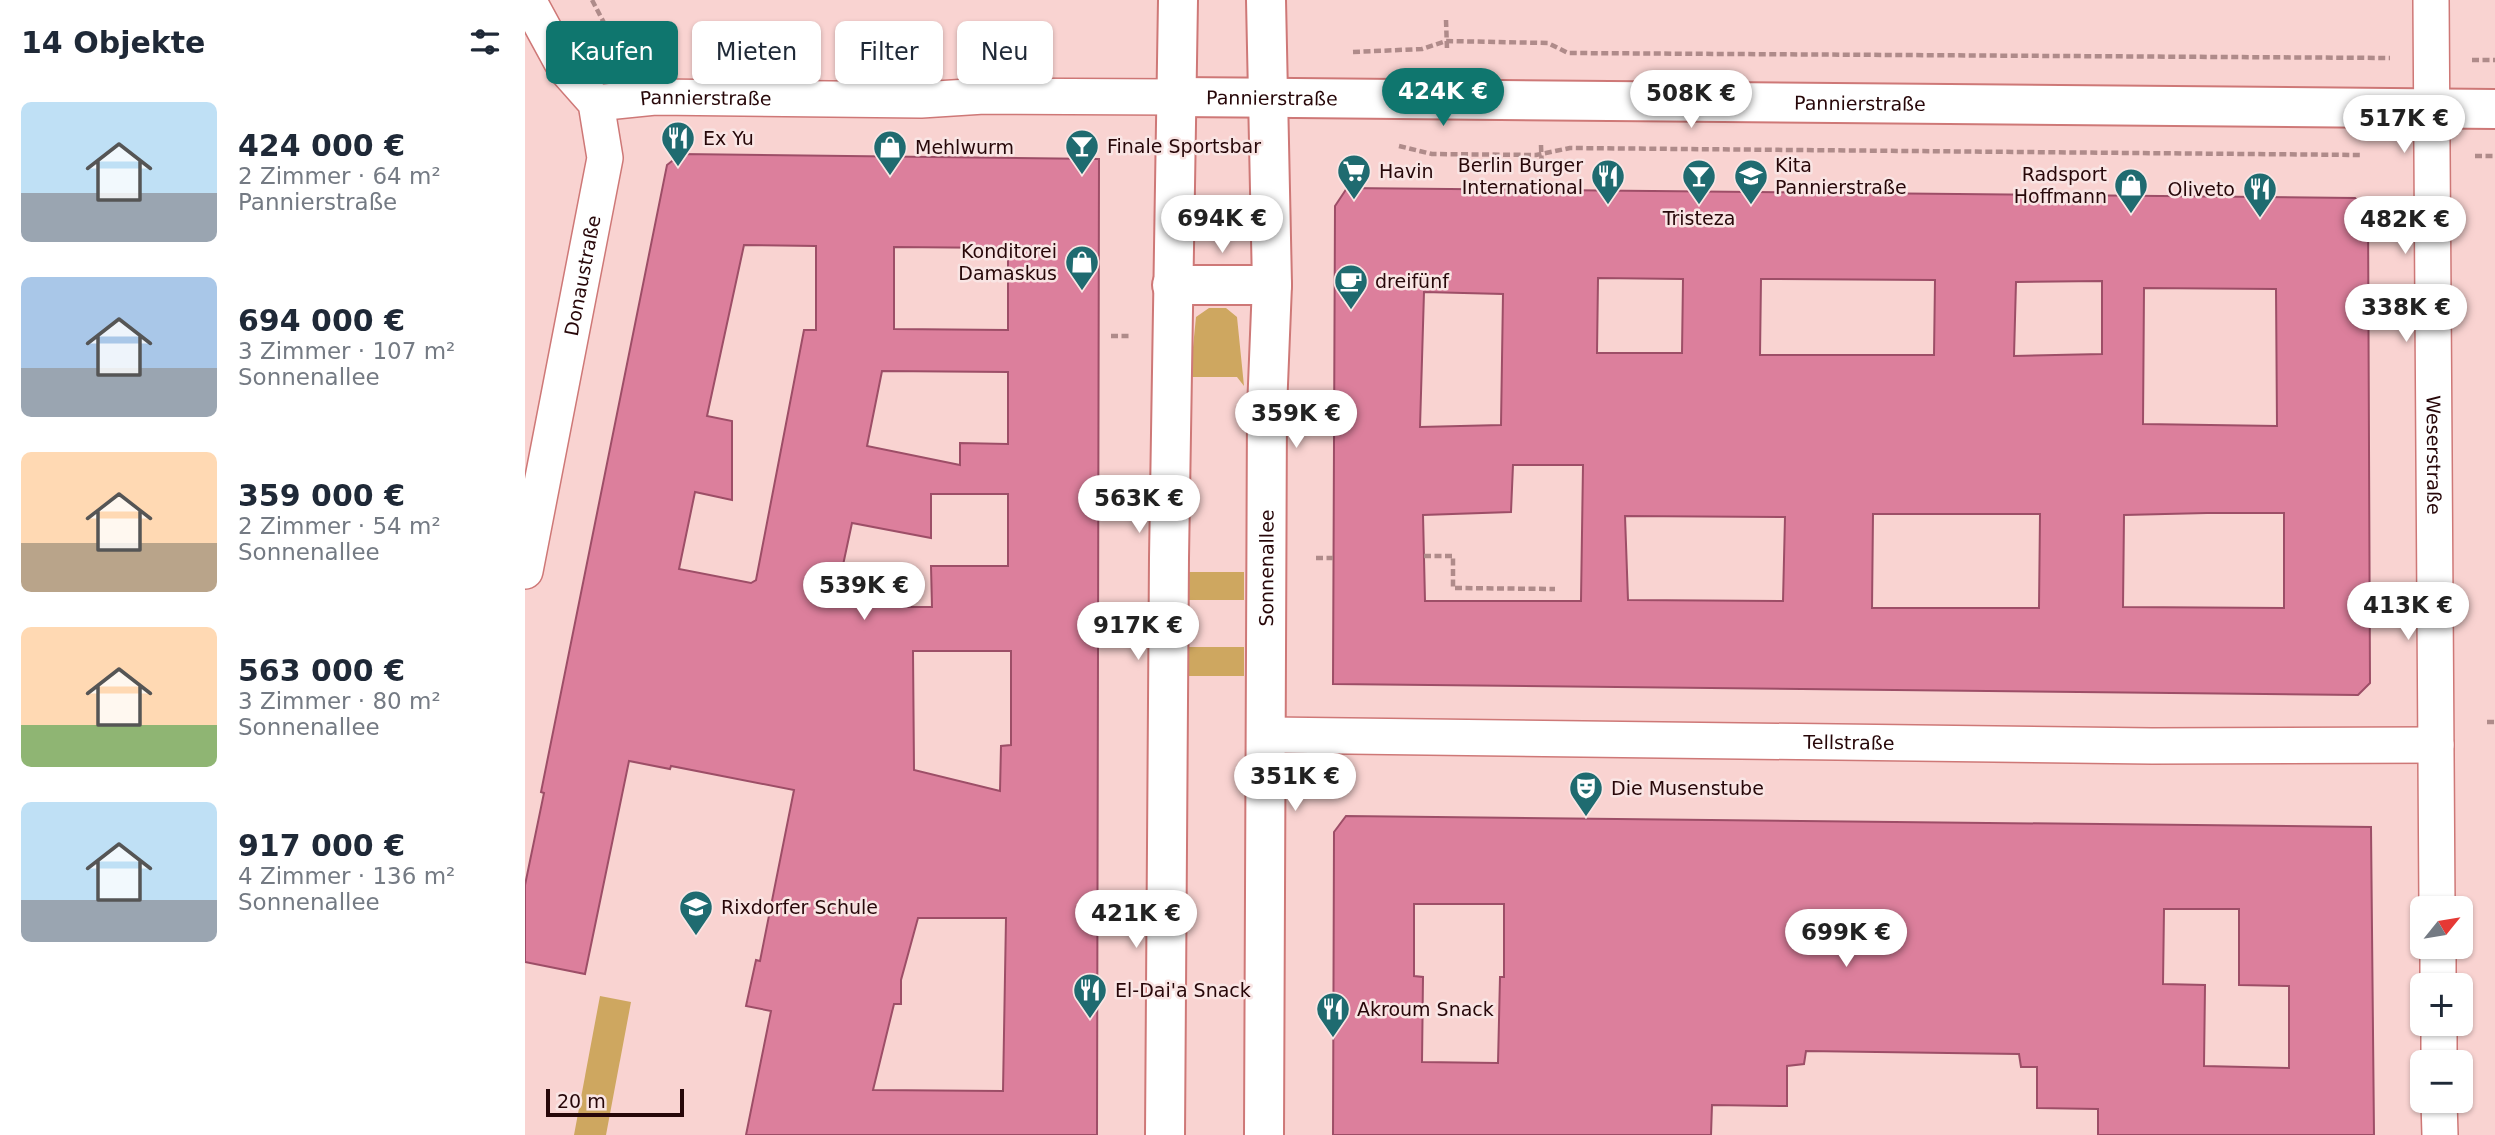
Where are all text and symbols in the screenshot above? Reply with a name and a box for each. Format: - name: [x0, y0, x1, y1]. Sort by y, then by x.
- chip: Kaufen: [546, 21, 678, 84]
- chip: Mieten: [692, 21, 821, 84]
- chip: Filter: [835, 21, 943, 84]
- chip: Neu: [957, 21, 1053, 84]
- icon: filters: [466, 23, 504, 61]
- text: 14 Objekte: [21, 25, 205, 60]
- pin: 424K €: [1386, 68, 1500, 128]
- pin: 508K €: [1634, 71, 1748, 130]
- text: 424K €: [1398, 78, 1488, 104]
- text: 508K €: [1646, 80, 1736, 106]
- street label: Pannierstraße: [639, 86, 772, 109]
- street label: Pannierstraße: [1206, 86, 1338, 109]
- street label: Pannierstraße: [1794, 92, 1926, 115]
- pin: 517K €: [2347, 96, 2461, 155]
- text: 517K €: [2359, 105, 2449, 131]
- restaurant icon: Ex Yu: [659, 119, 697, 168]
- place label: Ex Yu: [703, 127, 754, 149]
- bar icon: Finale Sportsbar: [1063, 127, 1101, 176]
- text: 424 000 €: [238, 128, 405, 163]
- shop icon: Mehlwurm: [871, 128, 909, 177]
- icon: home: [77, 130, 161, 214]
- place label: Finale Sportsbar: [1107, 135, 1261, 157]
- place label: Mehlwurm: [915, 136, 1014, 158]
- supermarket icon: Havin: [1335, 152, 1373, 201]
- place label: Berlin Burger International: [1458, 154, 1583, 198]
- place label: Kita Pannierstraße: [1775, 154, 1907, 198]
- restaurant icon: Berlin Burger International: [1589, 157, 1627, 206]
- bar icon: Tristeza: [1680, 157, 1718, 206]
- school or university icon: Kita Pannierstraße: [1732, 157, 1770, 206]
- place label: Havin: [1379, 160, 1434, 182]
- text: 2 Zimmer · 64 m²: [238, 163, 441, 189]
- place label: Radsport Hoffmann: [2014, 163, 2107, 207]
- shop icon: Radsport Hoffmann: [2112, 166, 2150, 215]
- restaurant icon: Oliveto: [2241, 170, 2279, 219]
- place label: Oliveto: [2167, 178, 2235, 200]
- text: Pannierstraße: [238, 189, 397, 215]
- pin: 694K €: [1165, 196, 1279, 255]
- pin: 482K €: [2348, 196, 2462, 256]
- text: 694K €: [1177, 205, 1267, 231]
- text: 482K €: [2360, 206, 2450, 232]
- place label: Tristeza: [1662, 207, 1735, 229]
- street label: Donaustraße: [560, 213, 605, 338]
- place label: Konditorei Damaskus: [958, 240, 1057, 284]
- shop icon: Konditorei Damaskus: [1063, 243, 1101, 292]
- cafe icon: dreifünf: [1332, 262, 1370, 311]
- place label: dreifünf: [1375, 270, 1450, 292]
- pin: 338K €: [2349, 284, 2463, 344]
- text: 338K €: [2361, 294, 2451, 320]
- text: 694 000 €: [238, 303, 405, 338]
- icon: home: [77, 305, 161, 389]
- text: 3 Zimmer · 107 m²: [238, 338, 455, 364]
- text: Sonnenallee: [238, 364, 380, 390]
- pin: 359K €: [1239, 391, 1353, 450]
- street label: Weserstraße: [2423, 395, 2445, 515]
- text: 359K €: [1251, 400, 1341, 426]
- pin: 563K €: [1082, 476, 1196, 535]
- text: 359 000 €: [238, 478, 405, 513]
- icon: home: [77, 480, 161, 564]
- text: 563K €: [1094, 485, 1184, 511]
- street label: Sonnenallee: [1255, 509, 1278, 627]
- text: 2 Zimmer · 54 m²: [238, 513, 441, 539]
- text: Sonnenallee: [238, 539, 380, 565]
- pin: 539K €: [807, 562, 921, 622]
- text: 539K €: [819, 572, 909, 598]
- pin: 413K €: [2351, 582, 2465, 642]
- text: 413K €: [2363, 592, 2453, 618]
- pin: 917K €: [1081, 602, 1195, 662]
- text: 917K €: [1093, 612, 1183, 638]
- text: 563 000 €: [238, 653, 405, 688]
- icon: home: [77, 655, 161, 739]
- text: 3 Zimmer · 80 m²: [238, 688, 441, 714]
- text: Sonnenallee: [238, 714, 380, 740]
- street label: Tellstraße: [1802, 731, 1895, 754]
- pin: 351K €: [1238, 754, 1352, 813]
- text: 351K €: [1250, 763, 1340, 789]
- theatre icon: Die Musenstube: [1567, 769, 1605, 818]
- place label: Die Musenstube: [1611, 777, 1764, 799]
- text: 917 000 €: [238, 828, 405, 863]
- icon: home: [77, 830, 161, 914]
- text: 4 Zimmer · 136 m²: [238, 863, 455, 889]
- school or university icon: Rixdorfer Schule: [677, 888, 715, 937]
- text: Sonnenallee: [238, 889, 380, 915]
- pin: 421K €: [1079, 890, 1193, 950]
- place label: Rixdorfer Schule: [721, 896, 878, 918]
- north arrow: [2410, 896, 2473, 959]
- map controls: [2410, 896, 2473, 1113]
- text: 421K €: [1091, 900, 1181, 926]
- pin: 699K €: [1789, 909, 1903, 969]
- text: 699K €: [1801, 919, 1891, 945]
- restaurant icon: El-Dai'a Snack: [1071, 971, 1109, 1020]
- button: +: [2410, 973, 2473, 1036]
- place label: El-Dai'a Snack: [1115, 979, 1251, 1001]
- restaurant icon: Akroum Snack: [1314, 990, 1352, 1039]
- place label: Akroum Snack: [1357, 998, 1494, 1020]
- button: −: [2410, 1050, 2473, 1113]
- scale bar: [546, 1086, 684, 1118]
- text: 20 m: [557, 1090, 606, 1112]

